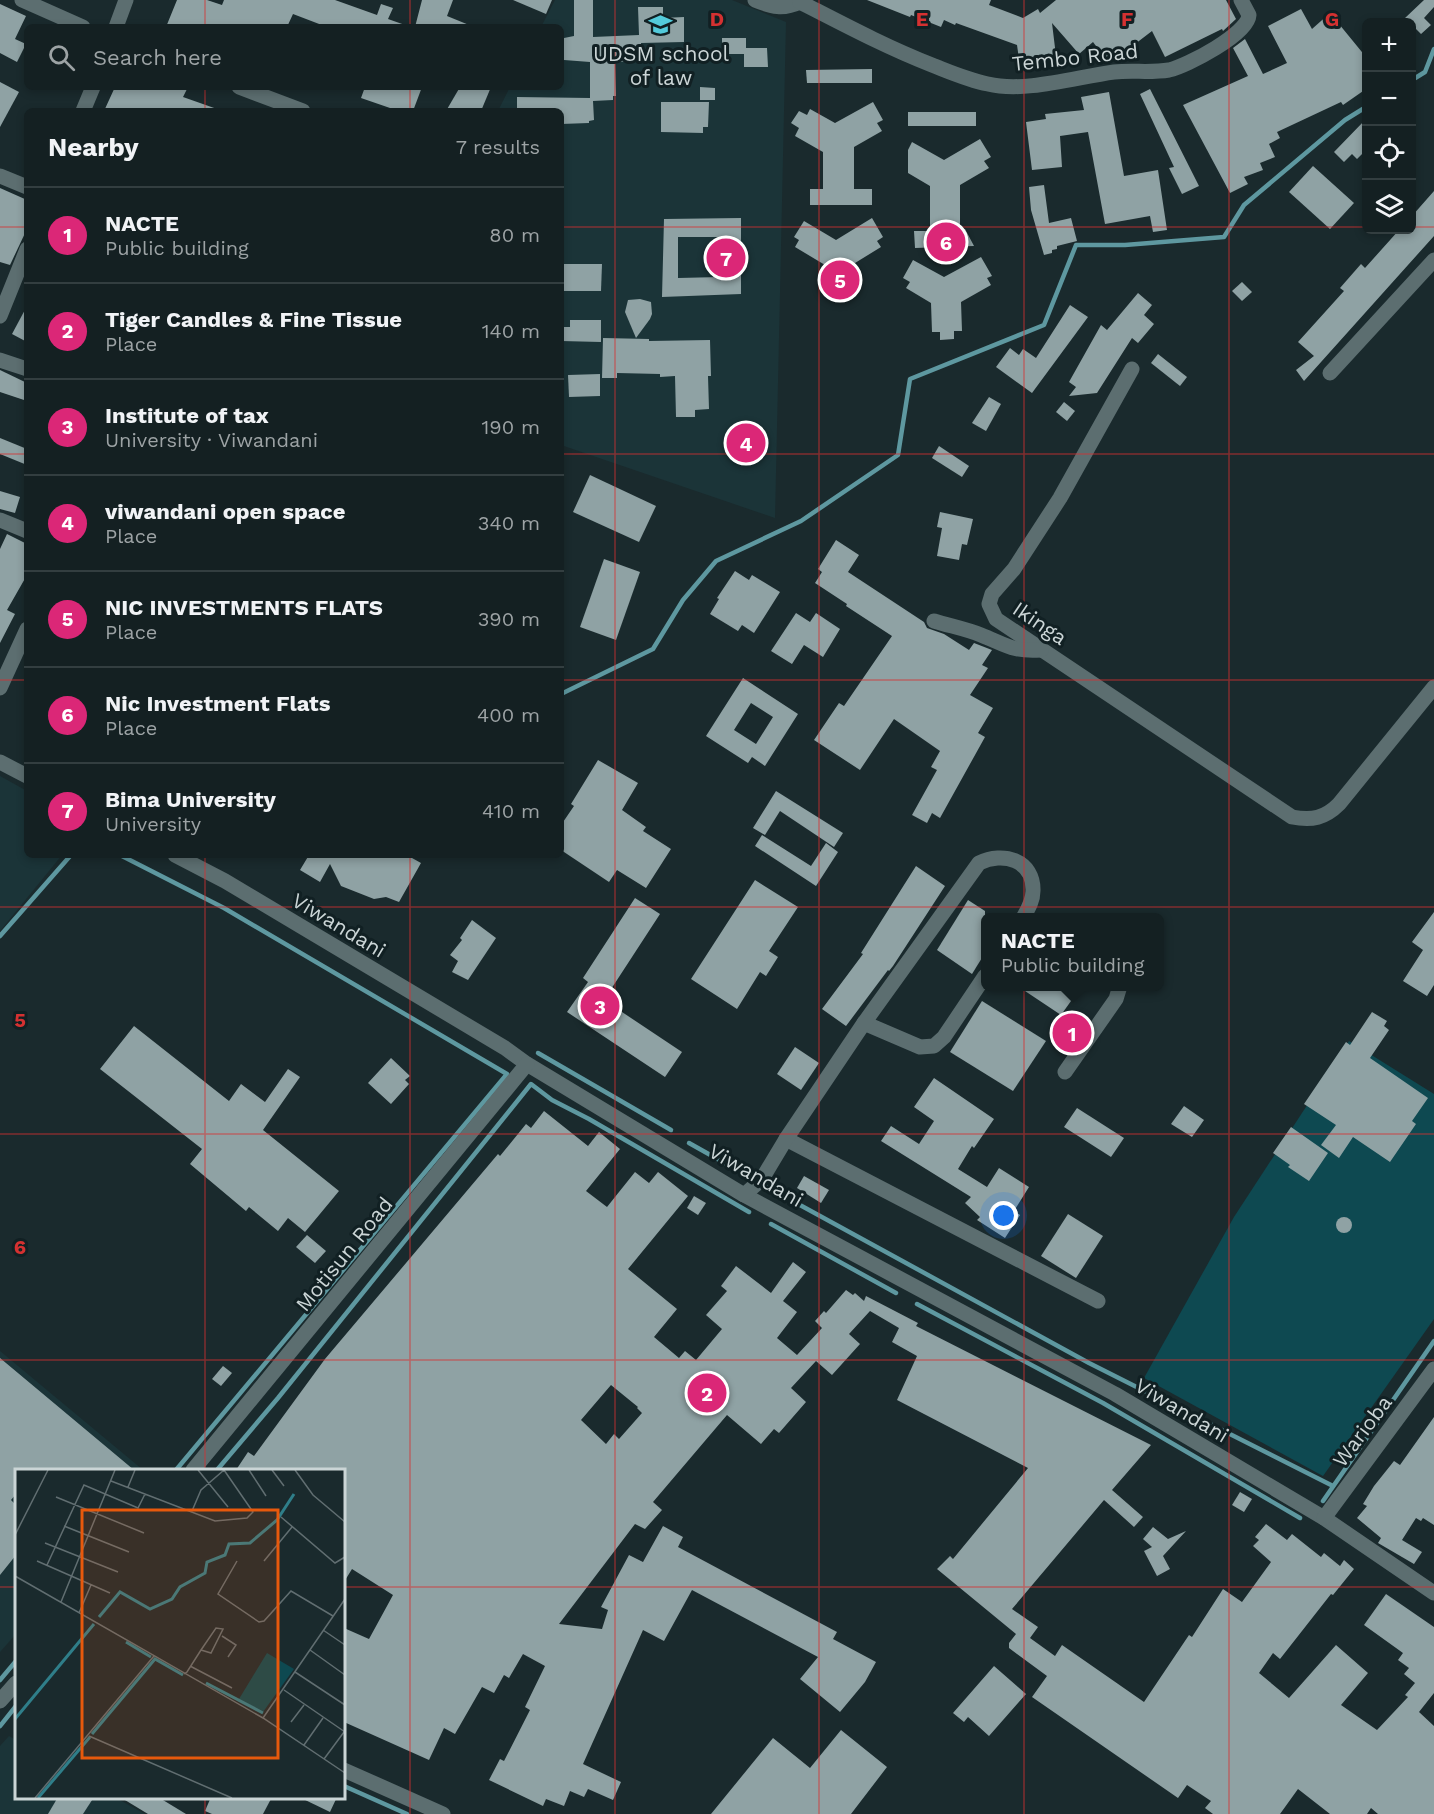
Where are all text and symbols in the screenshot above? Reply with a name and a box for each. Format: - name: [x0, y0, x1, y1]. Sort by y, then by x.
- text: D: [710, 7, 724, 31]
- text: E: [916, 7, 928, 31]
- text: F: [1121, 7, 1133, 31]
- text: G: [1325, 7, 1339, 31]
- school or university icon: UDSM school of law: [648, 12, 674, 38]
- map controls: [1362, 18, 1416, 234]
- button: +: [1362, 18, 1416, 72]
- search box: [24, 24, 564, 90]
- street label: Tembo Road: [1011, 38, 1139, 76]
- icon: search: [45, 41, 78, 74]
- place label: UDSM school of law: [593, 41, 730, 90]
- text: Search here: [93, 45, 222, 70]
- button: −: [1362, 72, 1416, 126]
- button: locate: [1362, 126, 1416, 180]
- text: Nearby: [48, 132, 139, 162]
- text: 7 results: [456, 135, 540, 159]
- button: layers: [1362, 180, 1416, 234]
- text: NACTE: [105, 211, 179, 236]
- pin: 6: [926, 220, 966, 264]
- text: 1: [63, 223, 72, 247]
- text: 80 m: [489, 223, 540, 247]
- text: Public building: [105, 236, 249, 260]
- pin: 7: [706, 236, 746, 280]
- pin: 5: [820, 258, 860, 302]
- text: Tiger Candles & Fine Tissue: [105, 307, 402, 332]
- text: 2: [62, 319, 73, 343]
- text: 140 m: [482, 319, 540, 343]
- text: Place: [105, 332, 157, 356]
- text: Institute of tax: [105, 403, 269, 428]
- text: 3: [62, 415, 73, 439]
- text: 190 m: [482, 415, 540, 439]
- pin: 4: [726, 420, 766, 466]
- text: University · Viwandani: [105, 428, 318, 452]
- text: viwandani open space: [105, 499, 346, 524]
- text: 4: [61, 511, 74, 535]
- text: 340 m: [478, 511, 540, 535]
- text: Place: [105, 524, 157, 548]
- text: NIC INVESTMENTS FLATS: [105, 595, 383, 620]
- street label: Ikinga: [1008, 596, 1072, 650]
- text: 5: [62, 607, 73, 631]
- text: 390 m: [478, 607, 540, 631]
- text: Place: [105, 620, 157, 644]
- text: Nic Investment Flats: [105, 691, 330, 716]
- text: 6: [61, 703, 74, 727]
- text: 400 m: [477, 703, 540, 727]
- text: Place: [105, 716, 157, 740]
- text: Bima University: [105, 787, 276, 812]
- text: 7: [61, 799, 74, 823]
- text: 410 m: [482, 799, 540, 823]
- text: University: [105, 812, 201, 836]
- street label: Viwandani: [288, 887, 390, 963]
- popup: [981, 913, 1164, 991]
- text: NACTE: [1001, 928, 1075, 953]
- text: Public building: [1001, 953, 1144, 977]
- pin: 3: [580, 984, 620, 1028]
- text: 5: [14, 1008, 26, 1032]
- pin: 1: [1052, 1010, 1092, 1056]
- street label: Viwandani: [704, 1138, 808, 1212]
- street label: Motisun Road: [290, 1192, 398, 1316]
- your location: [989, 1201, 1018, 1230]
- text: 6: [14, 1235, 26, 1259]
- pin: 2: [688, 1370, 726, 1416]
- street label: Viwandani: [1131, 1372, 1233, 1448]
- street label: Warioba: [1327, 1390, 1397, 1472]
- inset map: [15, 1469, 345, 1799]

